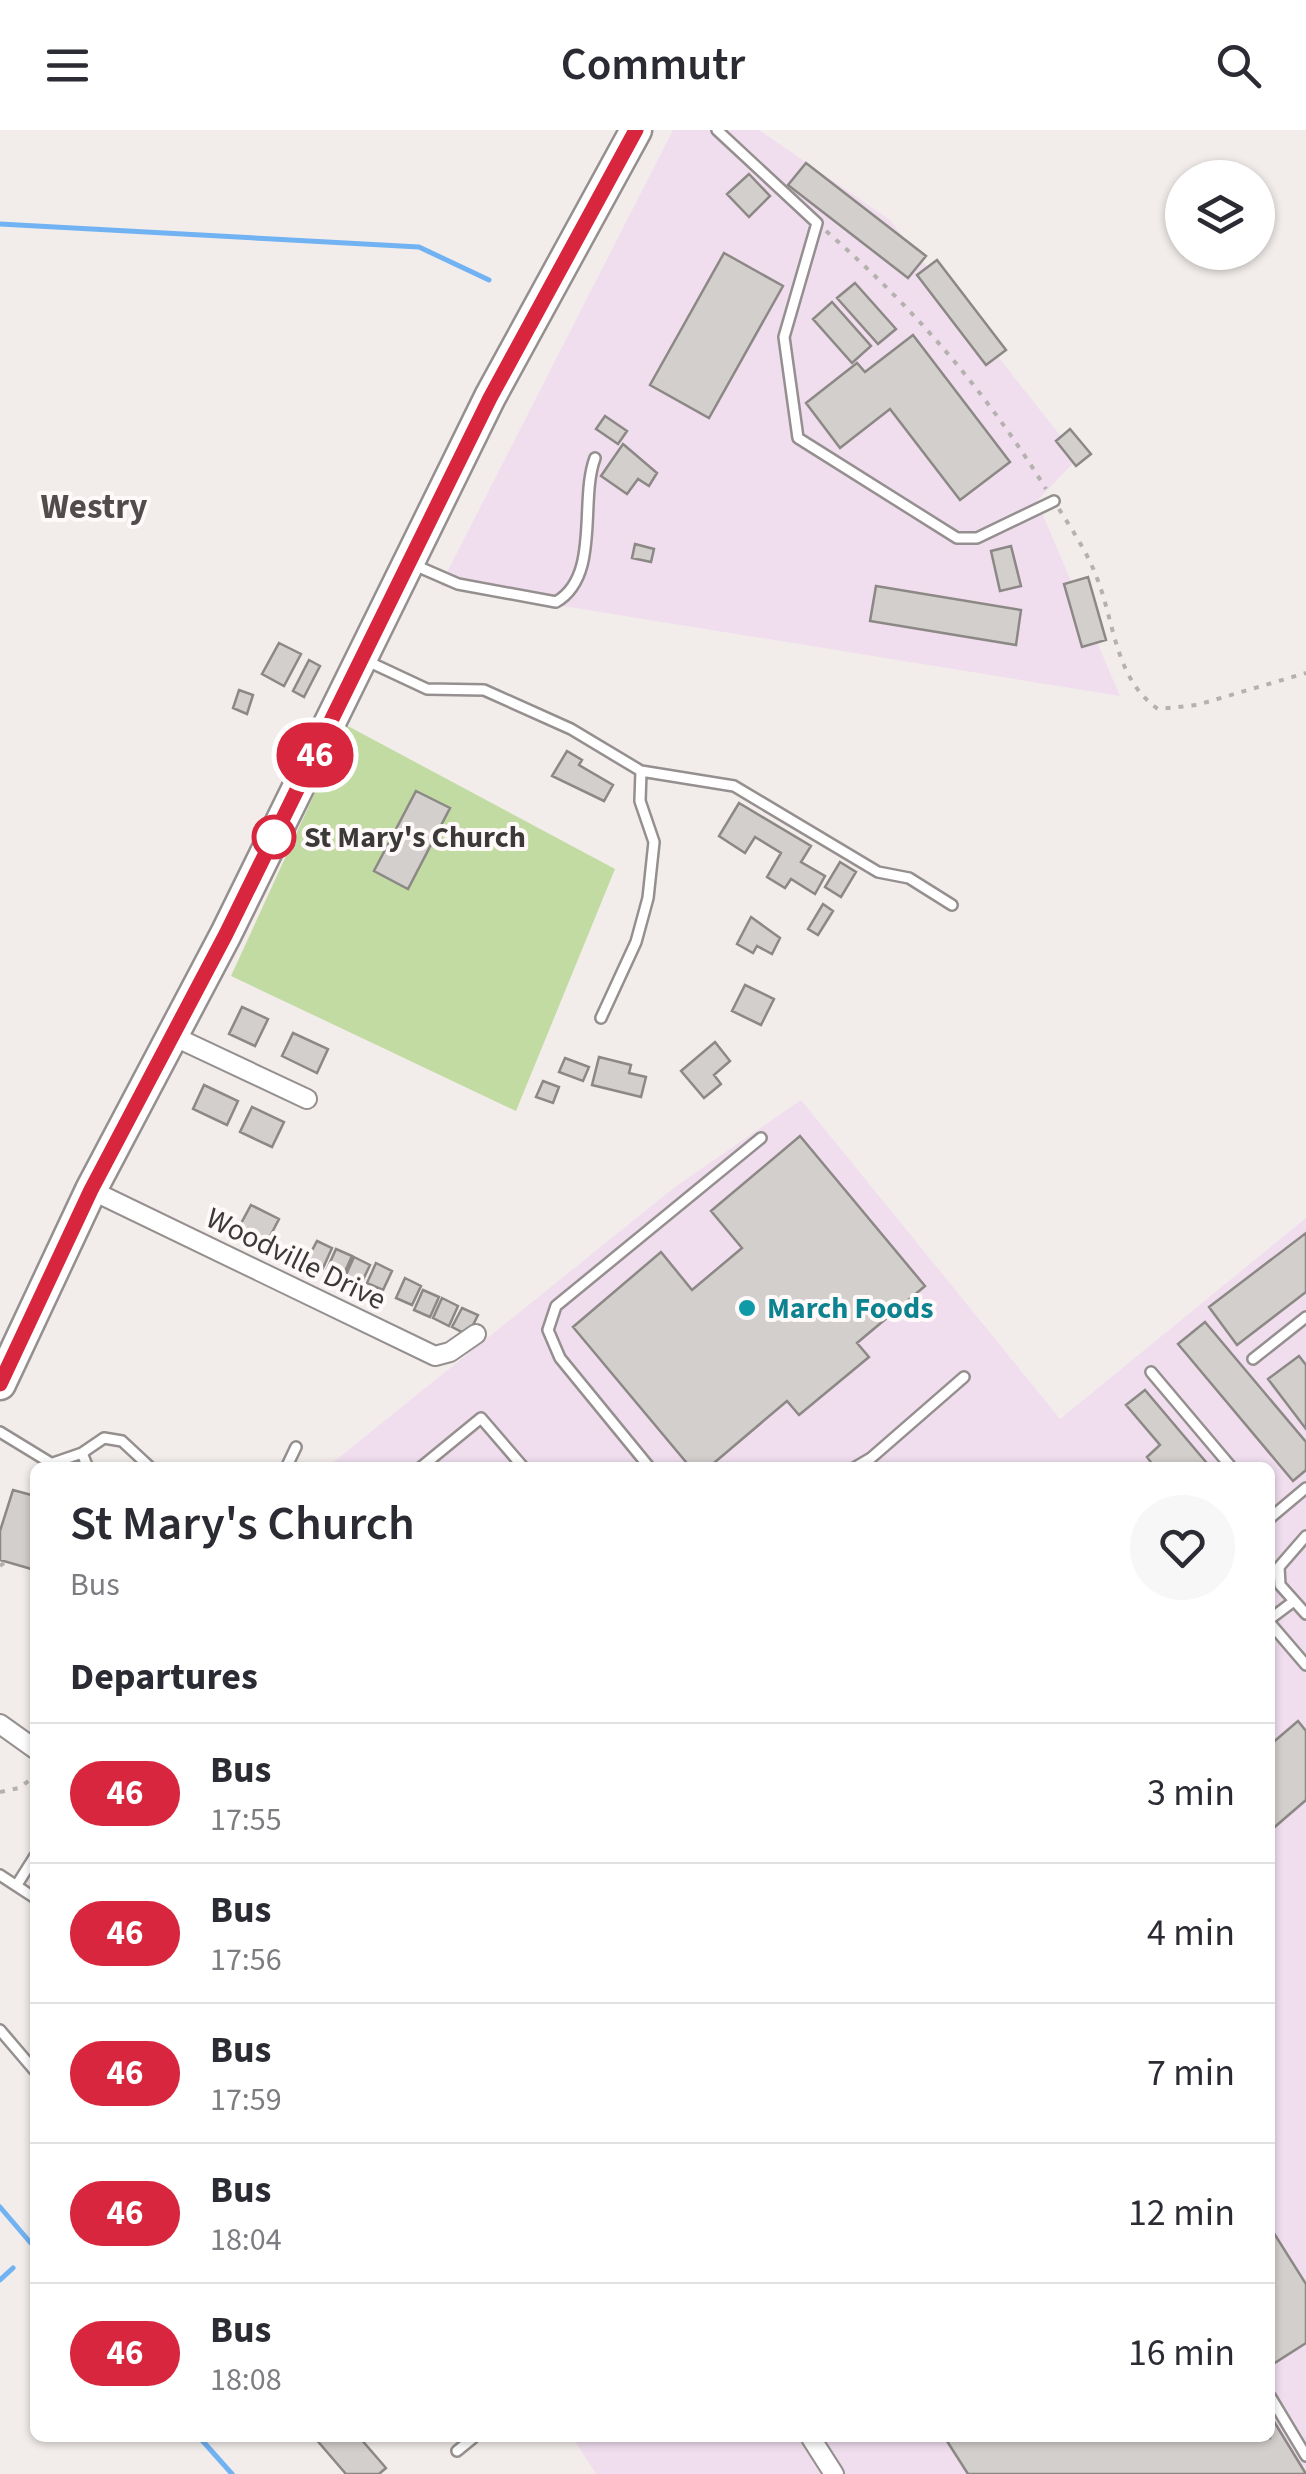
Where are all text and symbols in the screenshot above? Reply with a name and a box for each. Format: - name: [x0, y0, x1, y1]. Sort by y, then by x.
- text: Commutr: [561, 33, 745, 97]
- icon: menu: [40, 38, 95, 93]
- icon: search: [1211, 38, 1266, 93]
- map controls: [1165, 160, 1275, 270]
- button: layers: [1165, 160, 1275, 270]
- district label: Westry: [40, 482, 148, 532]
- line badge: 46: [270, 722, 360, 788]
- text: 46: [297, 730, 333, 780]
- marker: St Mary's Church: [253, 816, 295, 858]
- place label: St Mary's Church: [304, 816, 526, 859]
- street label: Woodville Drive: [199, 1197, 393, 1321]
- place label: March Foods: [767, 1287, 933, 1330]
- marker: March Foods: [736, 1297, 758, 1319]
- text: St Mary's Church: [70, 1490, 415, 1558]
- button: heart: [1130, 1495, 1235, 1600]
- text: Bus: [70, 1562, 120, 1608]
- text: Departures: [70, 1650, 258, 1704]
- text: Bus: [210, 1743, 271, 1797]
- text: 3 min: [1147, 1766, 1235, 1820]
- text: 46: [107, 1768, 143, 1818]
- text: 17:55: [210, 1797, 282, 1843]
- text: Bus: [210, 1883, 271, 1937]
- text: 4 min: [1147, 1906, 1235, 1960]
- text: 46: [107, 1908, 143, 1958]
- text: 17:56: [210, 1937, 282, 1983]
- text: Bus: [210, 2023, 271, 2077]
- text: 7 min: [1147, 2046, 1235, 2100]
- text: 46: [107, 2048, 143, 2098]
- text: 17:59: [210, 2077, 282, 2123]
- text: Bus: [210, 2163, 271, 2217]
- text: 12 min: [1128, 2186, 1235, 2240]
- text: 46: [107, 2188, 143, 2238]
- text: 18:04: [210, 2217, 282, 2263]
- text: Bus: [210, 2303, 271, 2357]
- text: 16 min: [1128, 2326, 1235, 2380]
- text: 46: [107, 2328, 143, 2378]
- text: 18:08: [210, 2357, 282, 2403]

